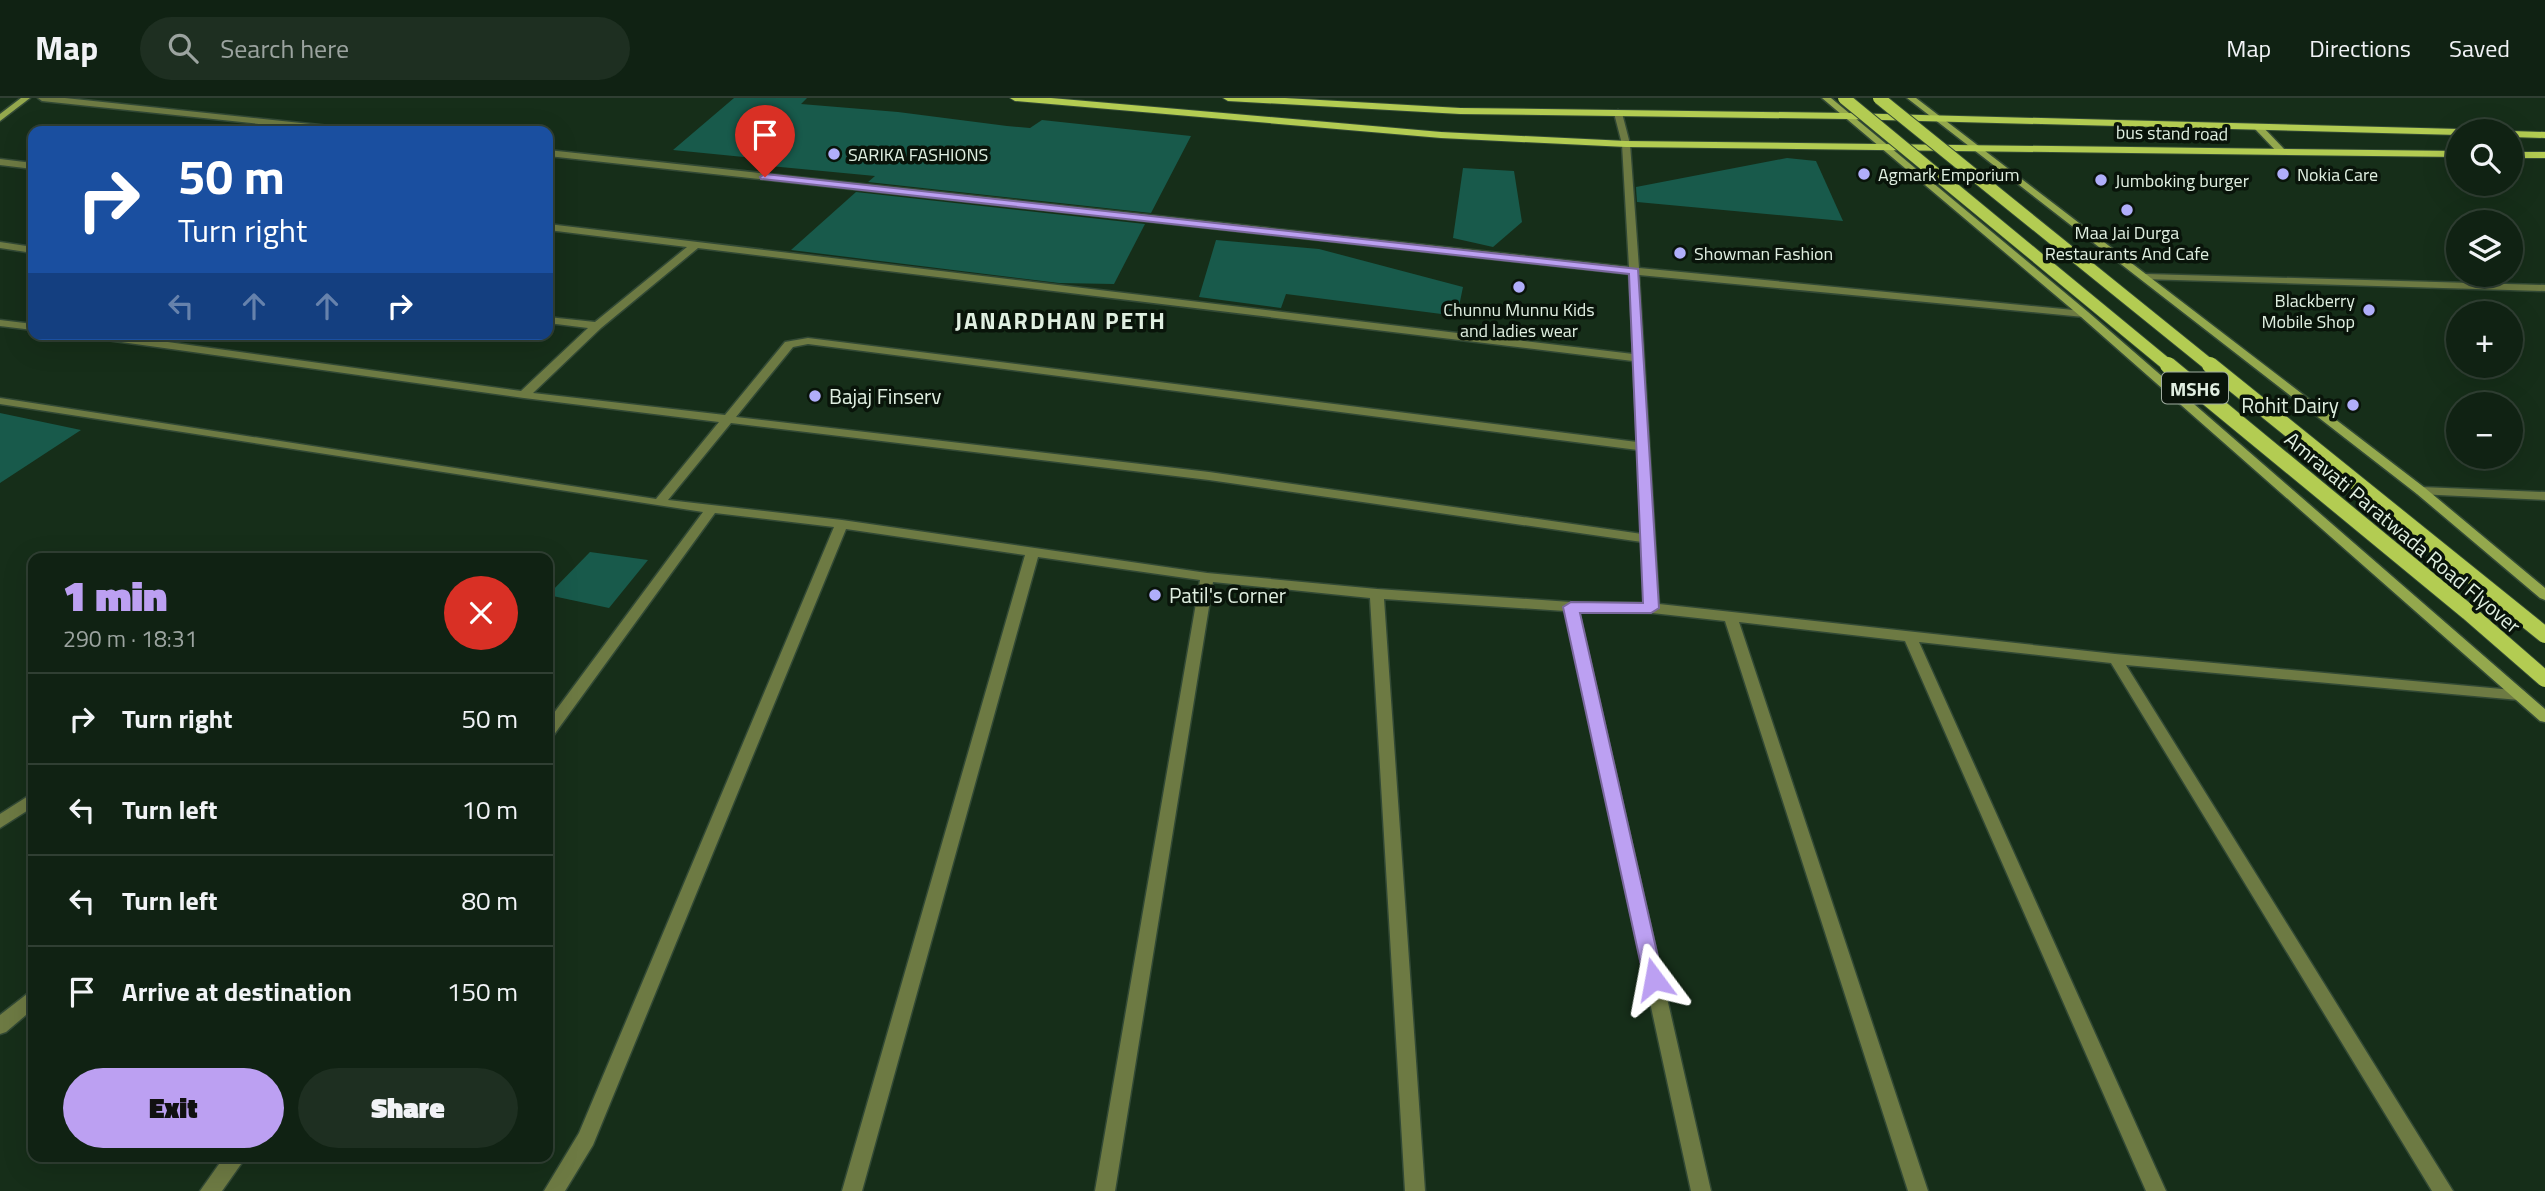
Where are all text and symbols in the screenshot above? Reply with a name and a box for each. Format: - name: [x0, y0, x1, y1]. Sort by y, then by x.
- search box: [140, 17, 630, 80]
- text: Map: [35, 23, 98, 73]
- icon: search: [164, 29, 202, 67]
- text: Search here: [220, 29, 349, 68]
- text: Map: [2226, 30, 2271, 66]
- text: Directions: [2309, 30, 2411, 66]
- text: Saved: [2449, 30, 2510, 66]
- pin: [735, 105, 795, 177]
- icon: arrive: [746, 116, 784, 154]
- street label: bus stand road: [2116, 119, 2228, 147]
- map controls: [2446, 119, 2523, 469]
- button: search: [2446, 119, 2523, 196]
- text: 50 m: [178, 138, 285, 213]
- place label: SARIKA FASHIONS: [848, 141, 988, 168]
- marker: SARIKA FASHIONS: [826, 146, 842, 162]
- icon: right: [63, 154, 154, 245]
- place label: Agmark Emporium: [1878, 161, 2019, 188]
- place label: Nokia Care: [2297, 161, 2378, 188]
- marker: Agmark Emporium: [1856, 166, 1872, 182]
- marker: Nokia Care: [2275, 166, 2291, 182]
- place label: Jumboking burger: [2115, 167, 2249, 194]
- marker: Jumboking burger: [2093, 172, 2109, 188]
- marker: Maa Jai Durga Restaurants And Cafe: [2119, 202, 2135, 218]
- text: Turn right: [178, 206, 307, 254]
- button: layers: [2446, 210, 2523, 287]
- place label: Maa Jai Durga Restaurants And Cafe: [2045, 219, 2209, 267]
- place label: Showman Fashion: [1694, 240, 1833, 267]
- marker: Showman Fashion: [1672, 245, 1688, 261]
- marker: Chunnu Munnu Kids and ladies wear: [1511, 279, 1527, 295]
- icon: left: [162, 287, 200, 325]
- icon: ahead: [235, 287, 273, 325]
- icon: ahead: [308, 287, 346, 325]
- icon: right: [381, 287, 419, 325]
- place label: Blackberry Mobile Shop: [2261, 287, 2355, 335]
- place label: Chunnu Munnu Kids and ladies wear: [1443, 296, 1595, 344]
- button: +: [2446, 301, 2523, 378]
- marker: Blackberry Mobile Shop: [2361, 302, 2377, 318]
- district label: JANARDHAN PETH: [955, 303, 1167, 338]
- road number: MSH6: [2162, 372, 2228, 404]
- place label: Bajaj Finserv: [829, 380, 941, 412]
- marker: Bajaj Finserv: [807, 388, 823, 404]
- place label: Rohit Dairy: [2241, 389, 2339, 421]
- button: −: [2446, 392, 2523, 469]
- marker: Rohit Dairy: [2345, 397, 2361, 413]
- street label: Amravati Paratwada Road Flyover: [2278, 423, 2528, 641]
- text: 1 min: [63, 563, 167, 627]
- button: close: [444, 576, 518, 650]
- place label: Patil's Corner: [1169, 579, 1286, 611]
- marker: Patil's Corner: [1147, 587, 1163, 603]
- text: 290 m · 18:31: [63, 621, 198, 656]
- text: Turn right: [122, 699, 233, 738]
- text: 50 m: [461, 699, 518, 738]
- icon: right: [63, 700, 101, 738]
- text: Turn left: [122, 790, 217, 829]
- text: 10 m: [461, 790, 518, 829]
- icon: left: [63, 791, 101, 829]
- text: Turn left: [122, 881, 217, 920]
- text: 80 m: [461, 881, 518, 920]
- icon: left: [63, 882, 101, 920]
- position arrow: [1617, 942, 1691, 1016]
- text: Arrive at destination: [122, 972, 352, 1011]
- text: 150 m: [447, 972, 518, 1011]
- icon: arrive: [63, 973, 101, 1011]
- button: Exit: [63, 1068, 284, 1148]
- button: Share: [298, 1068, 518, 1148]

